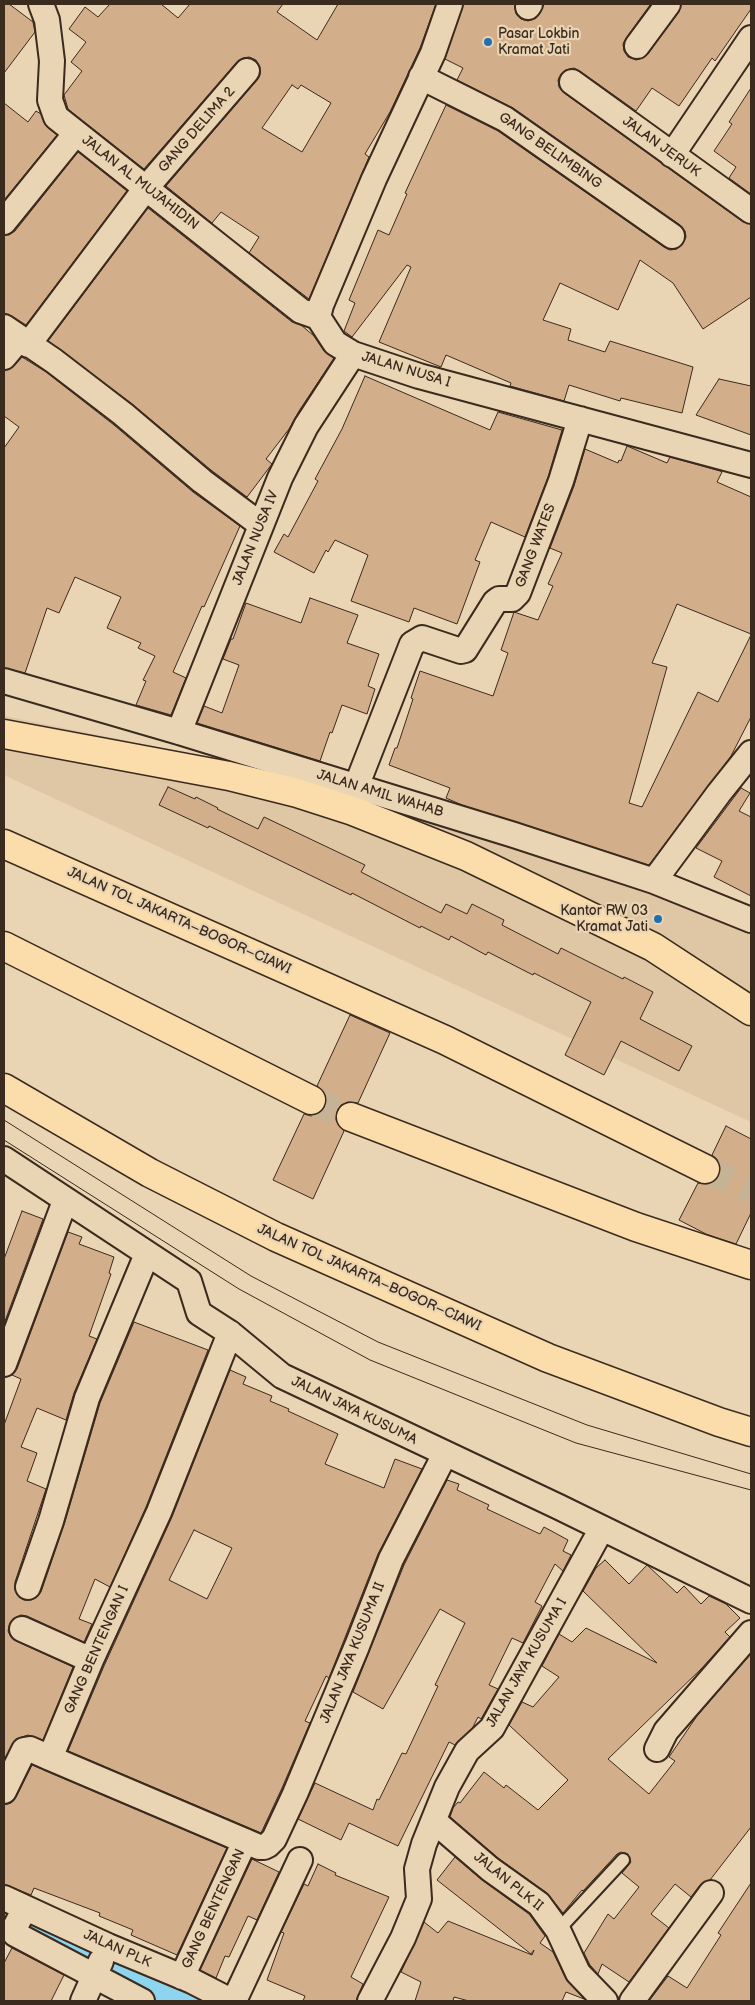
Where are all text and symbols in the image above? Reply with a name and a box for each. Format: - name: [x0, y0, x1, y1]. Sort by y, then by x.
- place label: Pasar Lokbin Kramat Jati: [498, 26, 579, 58]
- marker: Pasar Lokbin Kramat Jati: [482, 36, 494, 48]
- street label: GANG DELIMA 2: [155, 84, 239, 176]
- street label: GANG BELIMBING: [495, 109, 605, 193]
- street label: JALAN JERUK: [619, 113, 703, 181]
- street label: JALAN AL MUJAHIDIN: [78, 132, 202, 234]
- street label: JALAN NUSA I: [360, 349, 452, 391]
- street label: JALAN NUSA IV: [229, 488, 283, 588]
- street label: GANG WATES: [512, 502, 560, 590]
- street label: JALAN AMIL WAHAB: [315, 767, 445, 821]
- street label: JALAN TOL JAKARTA–BOGOR–CIAWI: [64, 864, 294, 978]
- place label: Kantor RW 03 Kramat Jati: [560, 903, 648, 936]
- marker: Kantor RW 03 Kramat Jati: [652, 913, 664, 925]
- street label: JALAN TOL JAKARTA–BOGOR–CIAWI: [254, 1221, 484, 1335]
- street label: JALAN JAYA KUSUMA: [288, 1373, 420, 1449]
- street label: JALAN JAYA KUSUMA II: [317, 1580, 389, 1726]
- street label: GANG BENTENGAN I: [61, 1583, 133, 1717]
- street label: JALAN JAYA KUSUMA I: [483, 1596, 571, 1730]
- street label: GANG BENTENGAN: [179, 1846, 249, 1972]
- street label: JALAN PLK II: [470, 1849, 546, 1915]
- street label: JALAN PLK: [81, 1927, 153, 1971]

